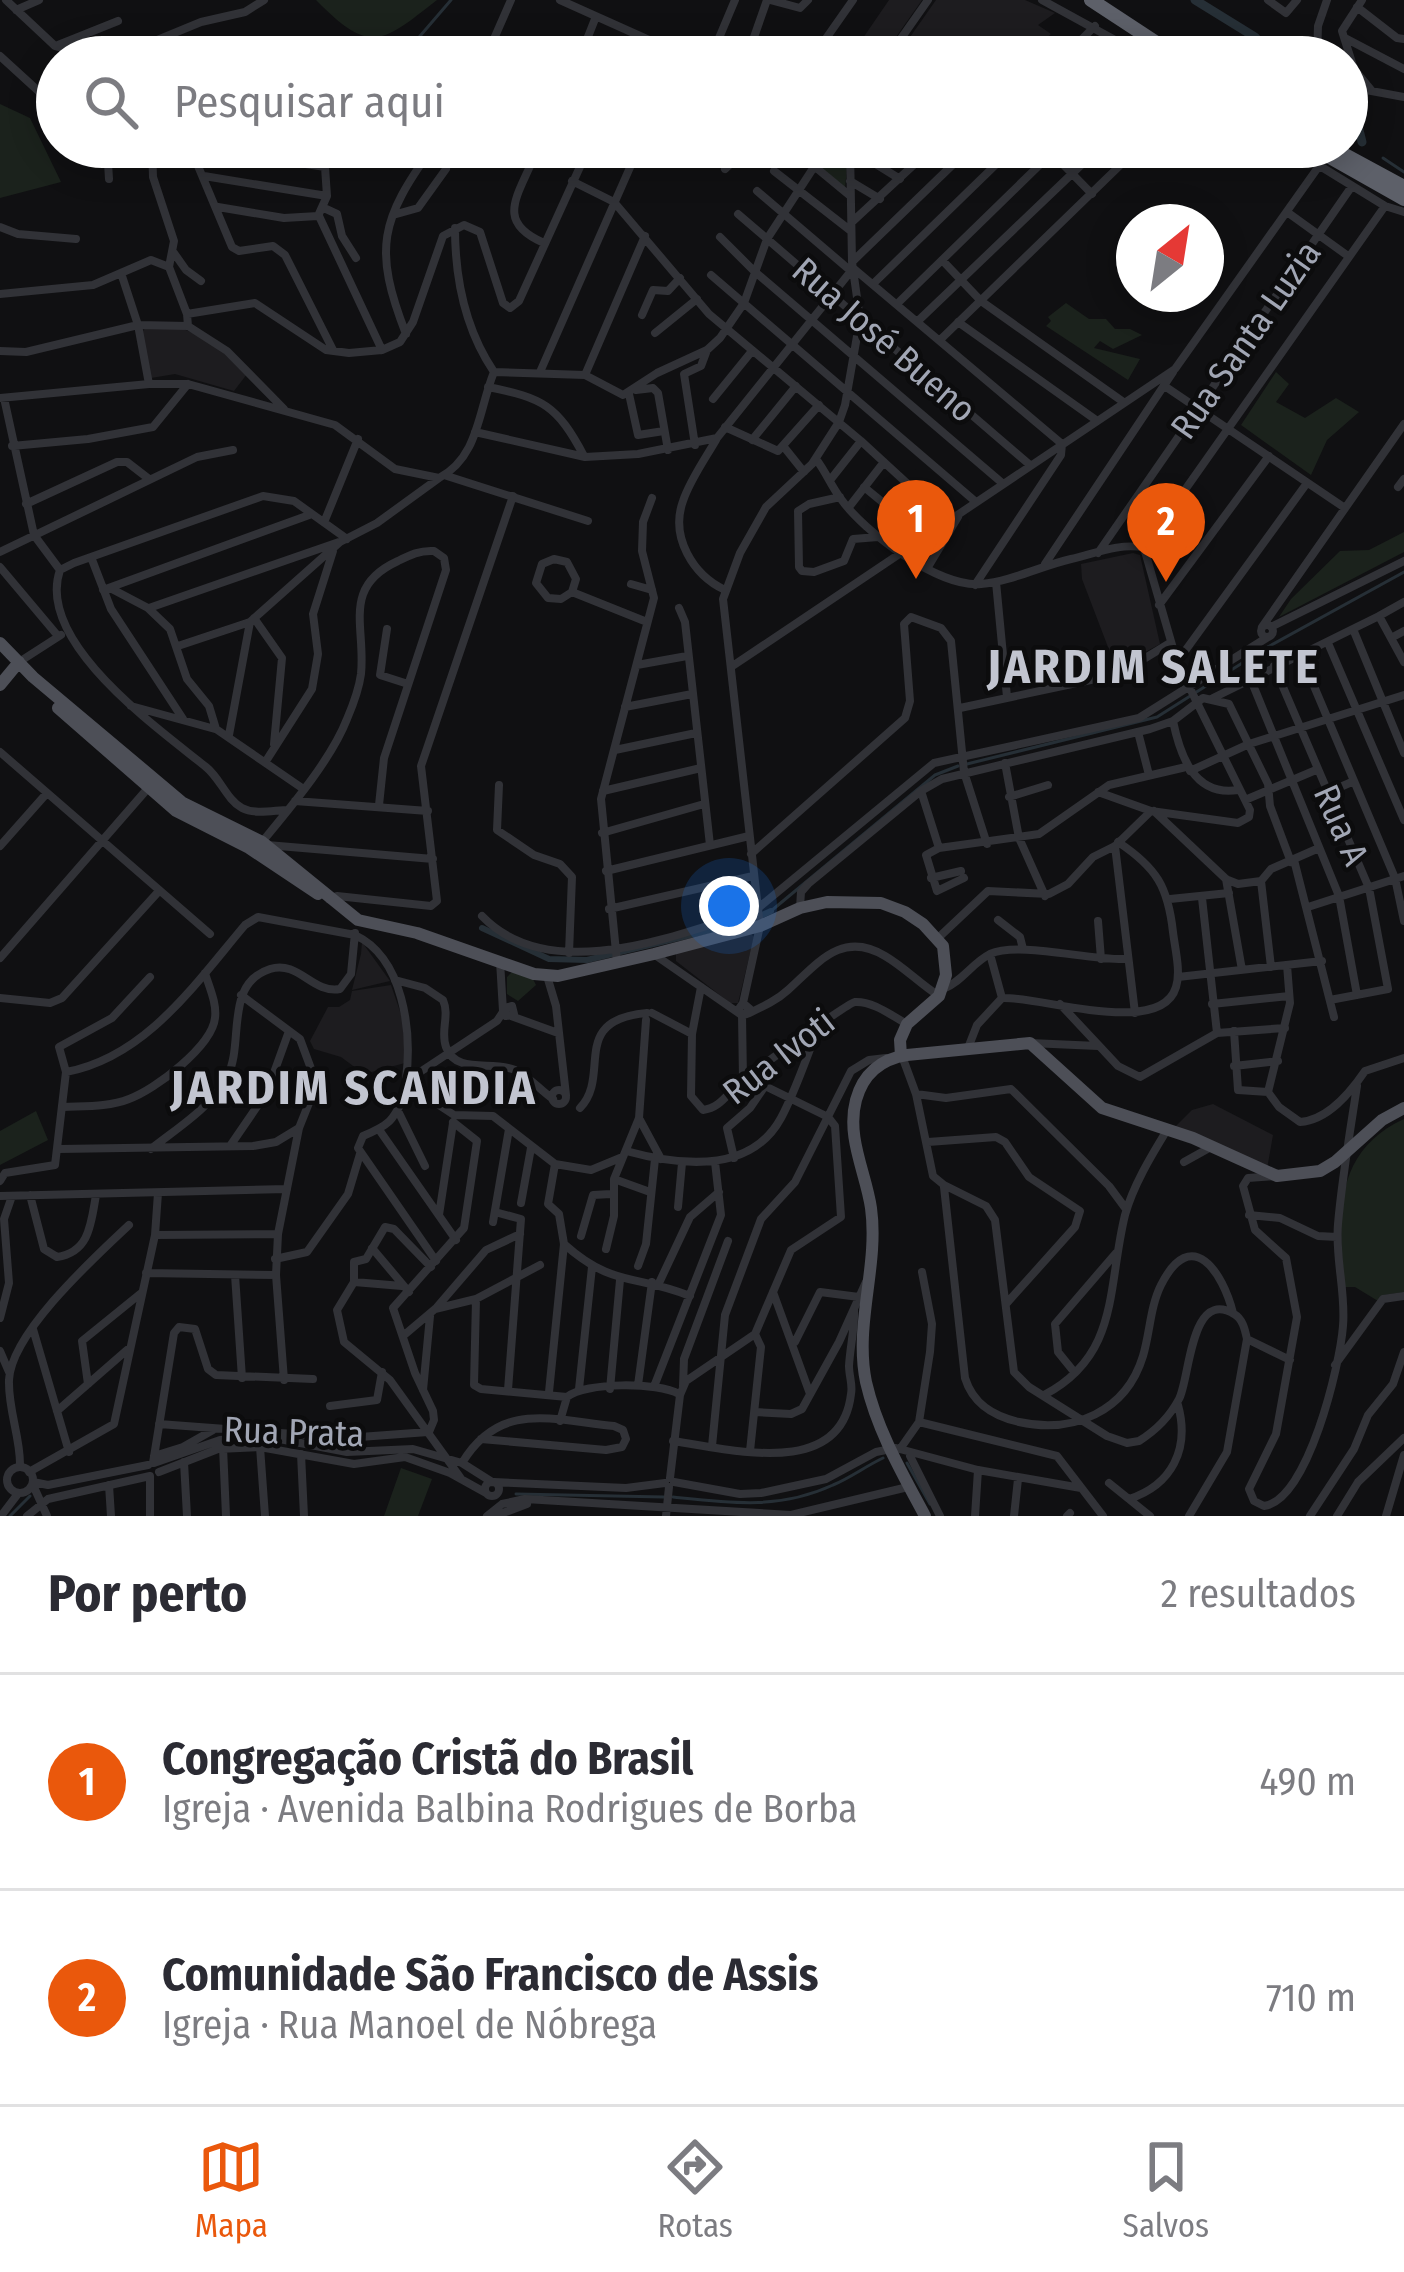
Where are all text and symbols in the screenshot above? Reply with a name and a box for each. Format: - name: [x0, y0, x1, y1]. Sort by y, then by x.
- search box: [36, 36, 1368, 168]
- icon: search: [78, 69, 144, 135]
- text: Pesquisar aqui: [174, 75, 445, 129]
- north arrow: [1116, 204, 1224, 312]
- street label: Rua Santa Luzia: [1161, 232, 1331, 448]
- street label: Rua José Bueno: [783, 248, 985, 432]
- pin: 1: [877, 480, 955, 579]
- pin: 2: [1127, 483, 1205, 582]
- district label: JARDIM SALETE: [986, 638, 1321, 696]
- street label: Rua A: [1304, 778, 1378, 872]
- your location: [699, 876, 759, 936]
- street label: Rua Ivoti: [714, 1000, 844, 1114]
- district label: JARDIM SCANDIA: [169, 1059, 538, 1117]
- street label: Rua Prata: [223, 1408, 365, 1456]
- text: Por perto: [48, 1563, 247, 1625]
- text: 2 resultados: [1161, 1571, 1356, 1617]
- text: Congregação Cristã do Brasil: [162, 1732, 693, 1786]
- text: 1: [79, 1759, 95, 1805]
- text: 490 m: [1259, 1759, 1356, 1805]
- text: Igreja · Avenida Balbina Rodrigues de Borba: [162, 1786, 857, 1832]
- text: Comunidade São Francisco de Assis: [162, 1948, 818, 2002]
- text: 2: [78, 1975, 96, 2021]
- text: 710 m: [1266, 1975, 1356, 2021]
- text: Igreja · Rua Manoel de Nóbrega: [162, 2002, 657, 2048]
- tab: Mapa: [195, 2134, 268, 2246]
- tab: Rotas: [658, 2134, 733, 2246]
- tab: Salvos: [1123, 2134, 1209, 2246]

